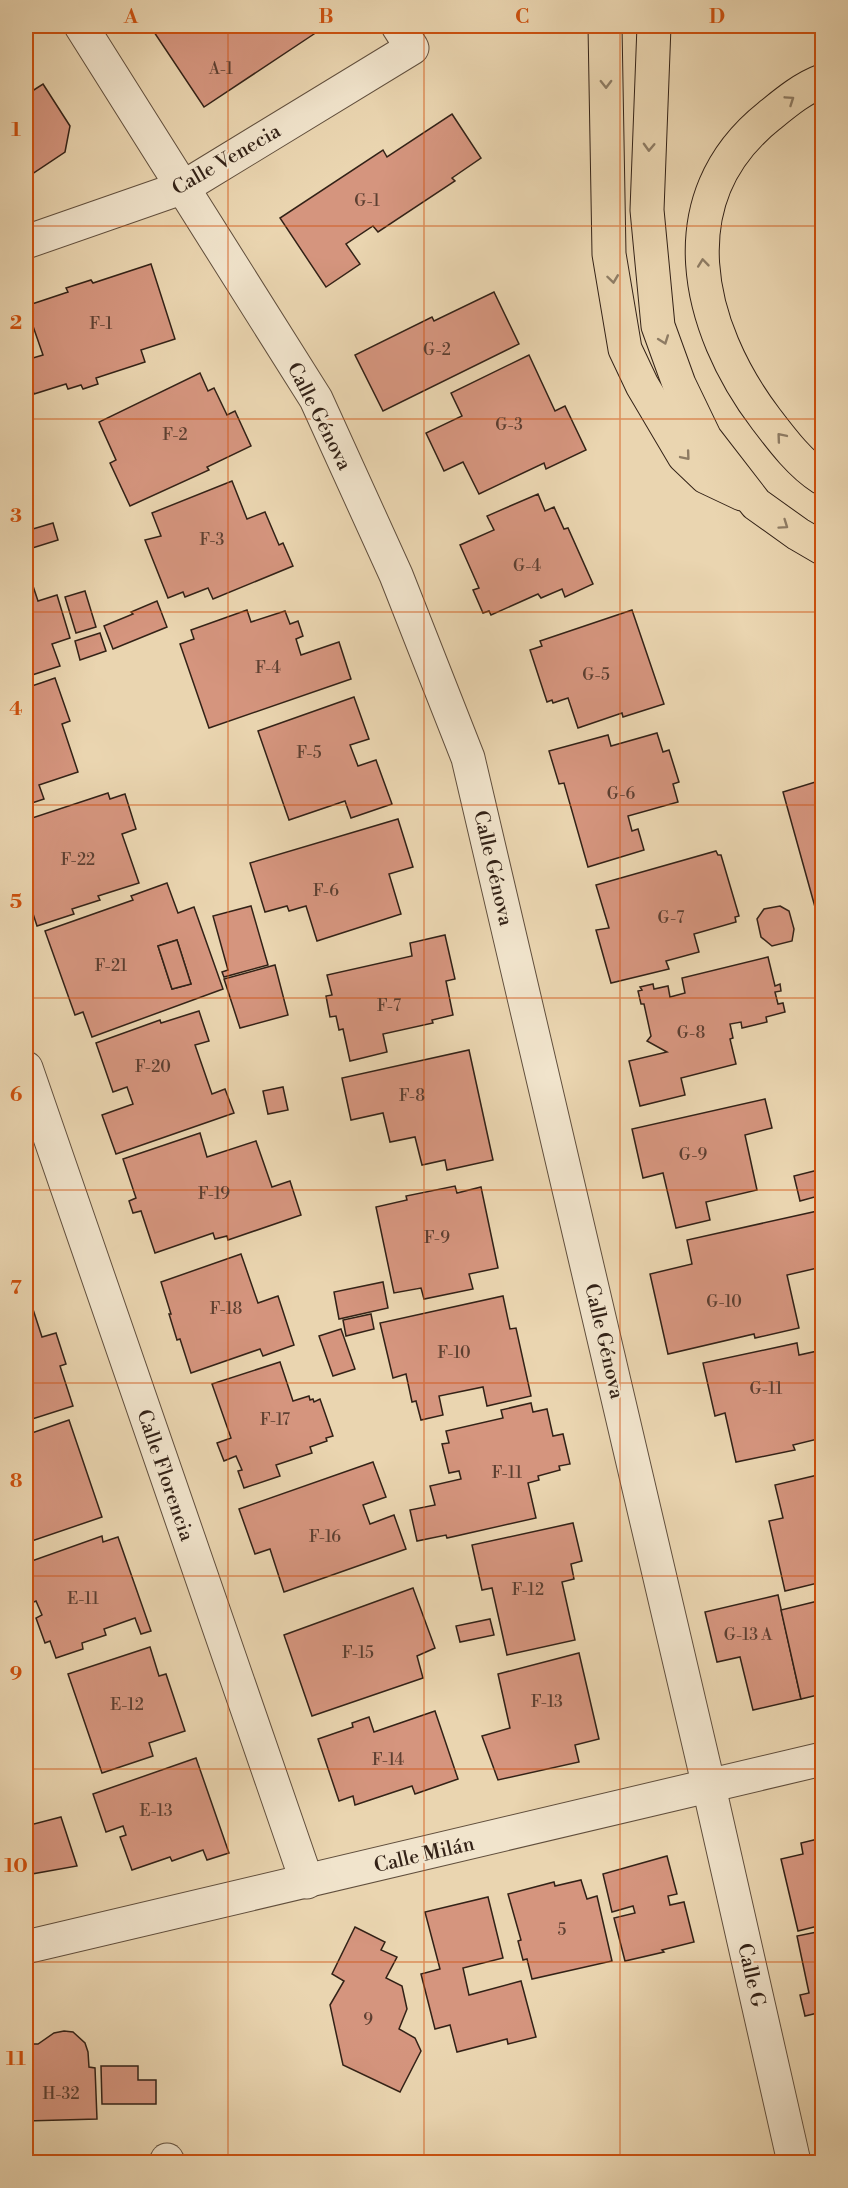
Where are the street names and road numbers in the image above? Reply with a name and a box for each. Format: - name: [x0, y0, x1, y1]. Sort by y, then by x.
- street label: Calle Venecia: [168, 119, 286, 201]
- street label: Calle Génova: [281, 359, 357, 475]
- street label: Calle Génova: [467, 808, 518, 929]
- street label: Calle Génova: [578, 1281, 629, 1402]
- street label: Calle Florencia: [130, 1406, 199, 1545]
- street label: Calle Milán: [372, 1832, 477, 1879]
- street label: Calle G: [731, 1941, 770, 2010]

